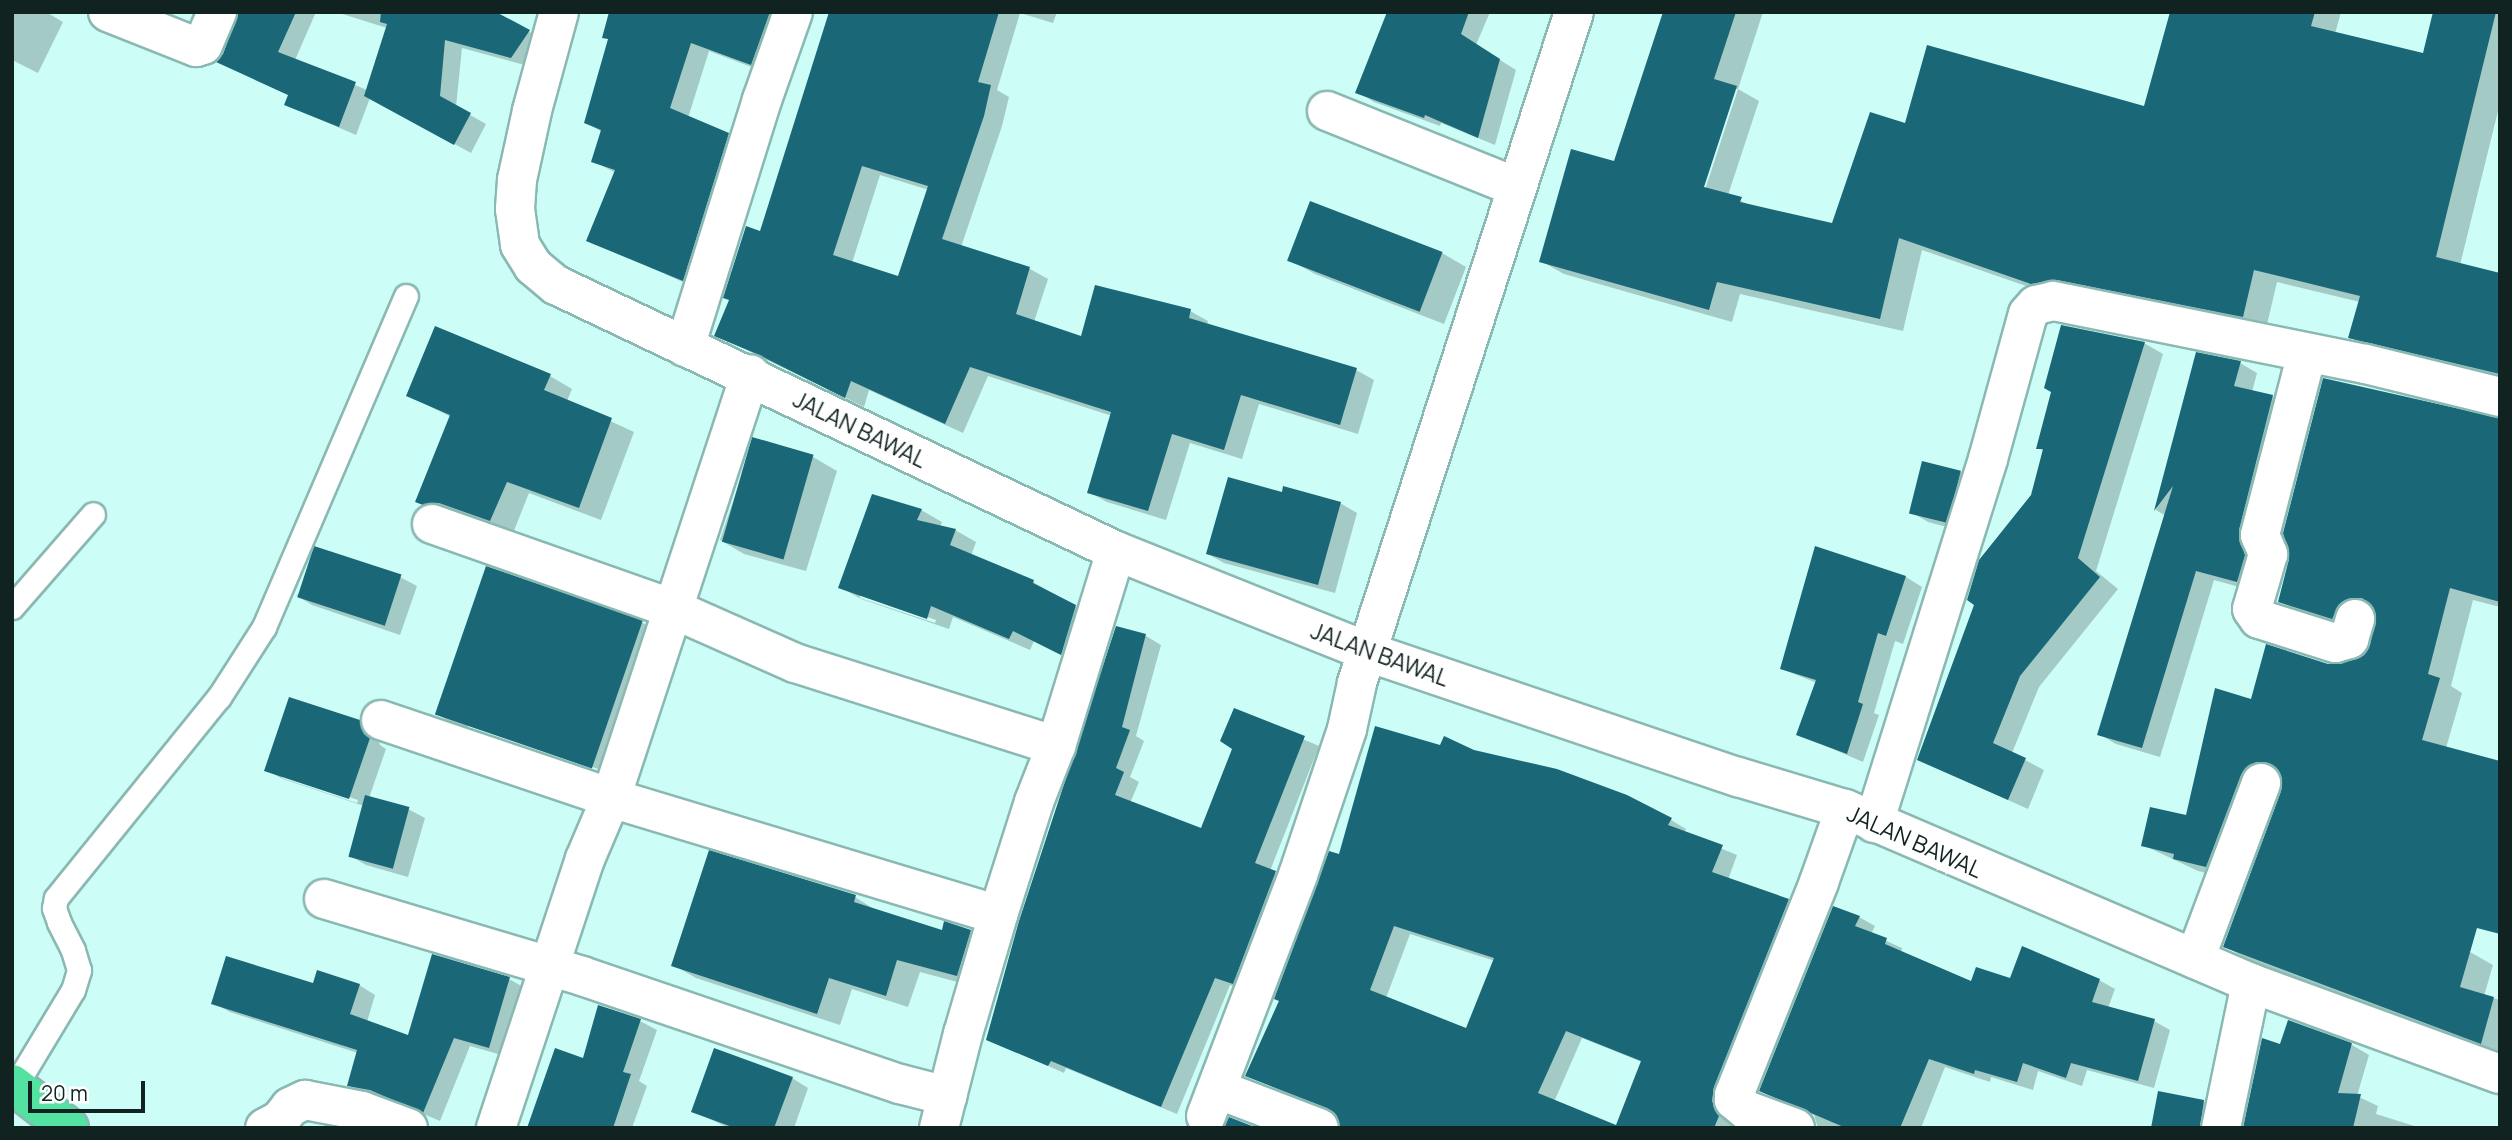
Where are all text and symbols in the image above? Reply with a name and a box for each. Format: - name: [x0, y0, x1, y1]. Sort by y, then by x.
- street label: JALAN BAWAL: [789, 385, 931, 473]
- street label: JALAN BAWAL: [1307, 616, 1453, 692]
- street label: JALAN BAWAL: [1843, 799, 1987, 883]
- scale bar: [32, 1066, 149, 1110]
- text: 20 m: [41, 1079, 88, 1107]

